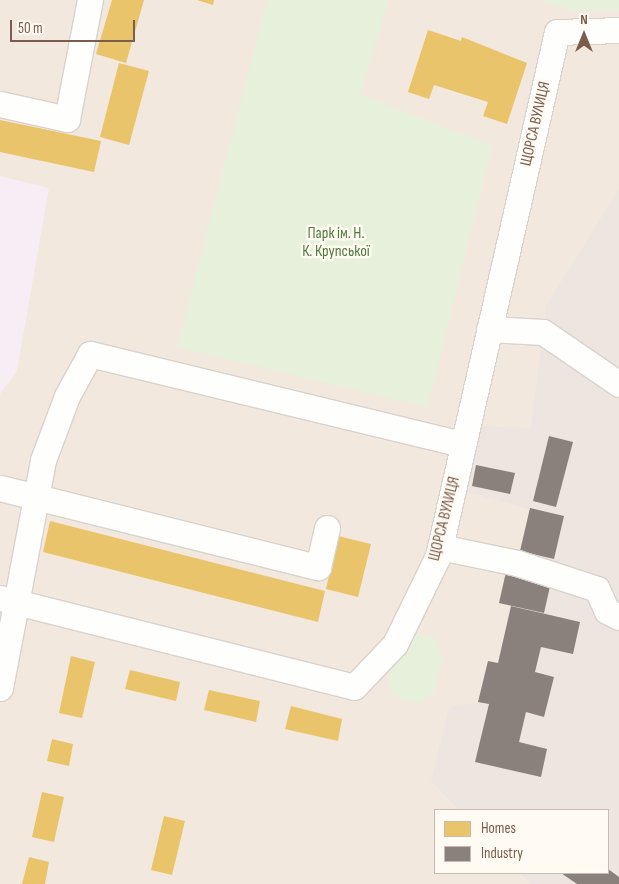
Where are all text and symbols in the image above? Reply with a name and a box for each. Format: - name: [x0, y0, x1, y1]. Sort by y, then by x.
- scale bar: [12, 10, 138, 42]
- north arrow: [559, 10, 609, 60]
- text: N: [580, 11, 588, 28]
- text: 50 m: [18, 19, 43, 38]
- street label: ЩОРСА ВУЛИЦЯ: [517, 80, 555, 168]
- park label: Парк ім. Н. К. Крупської: [302, 224, 370, 262]
- street label: ЩОРСА ВУЛИЦЯ: [425, 475, 465, 563]
- legend: [434, 809, 609, 874]
- text: Homes: [481, 819, 516, 838]
- text: Industry: [481, 844, 523, 863]

